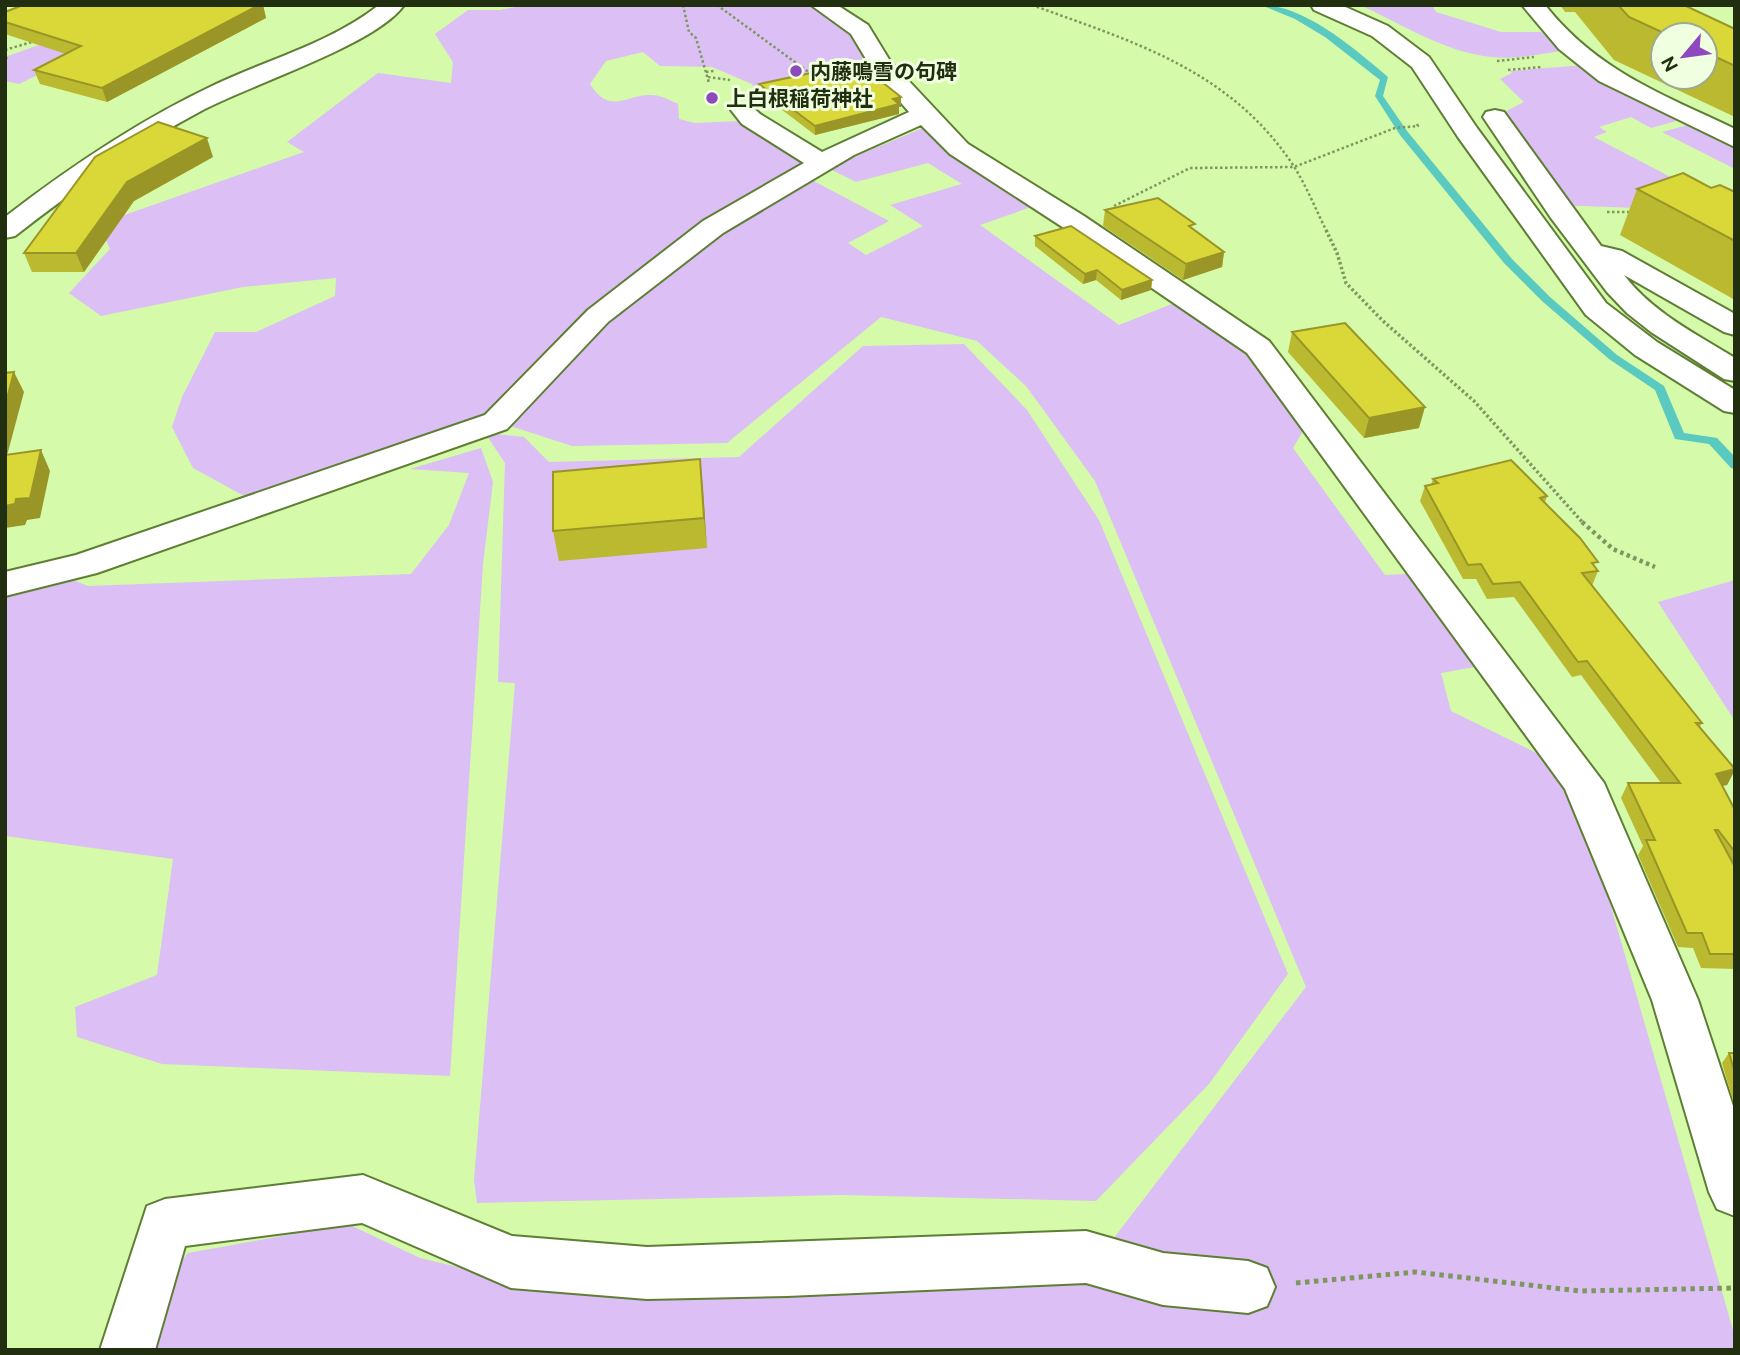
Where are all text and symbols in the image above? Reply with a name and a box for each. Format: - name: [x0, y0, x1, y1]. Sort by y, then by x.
- north arrow: [1649, 21, 1719, 91]
- text: N: [1656, 53, 1682, 76]
- place label: 内藤鳴雪の句碑: [810, 59, 957, 83]
- marker: 内藤鳴雪の句碑: [788, 63, 804, 79]
- place label: 上白根稲荷神社: [726, 86, 873, 110]
- marker: 上白根稲荷神社: [704, 90, 720, 106]

